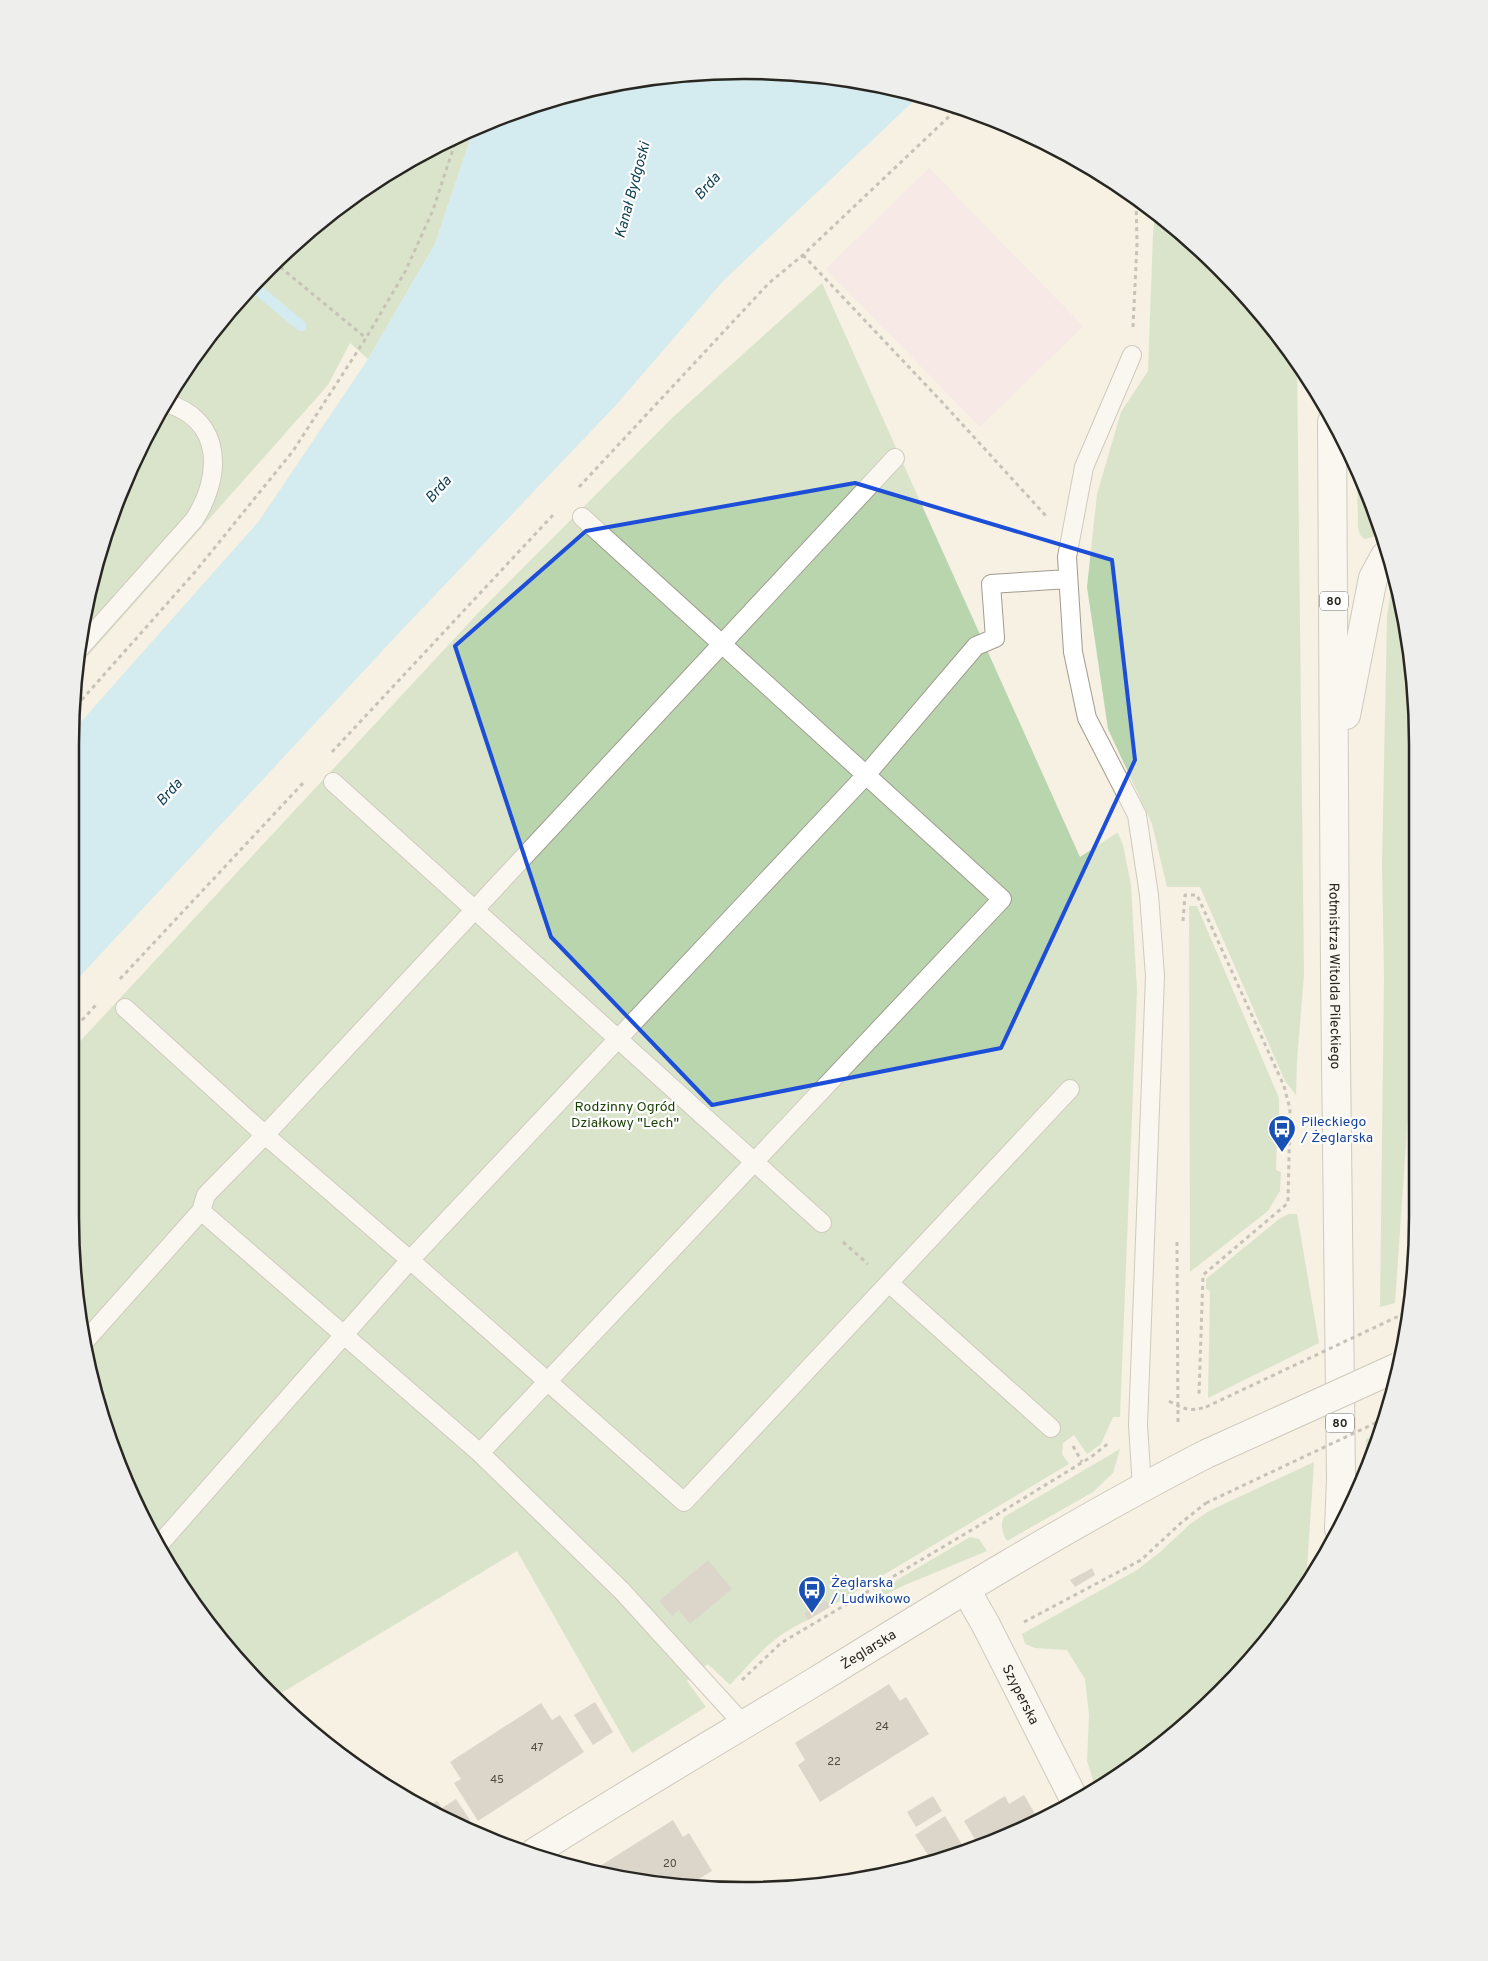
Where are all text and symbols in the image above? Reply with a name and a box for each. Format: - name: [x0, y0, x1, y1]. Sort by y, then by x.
- water label: Kanał Bydgoski: [612, 139, 656, 240]
- water label: Brda: [691, 169, 726, 205]
- water label: Brda: [422, 472, 457, 508]
- road number: 80: [1320, 592, 1348, 610]
- water label: Brda: [153, 775, 188, 811]
- street label: Rotmistrza Witolda Pileckiego: [1324, 883, 1343, 1070]
- park label: Rodzinny Ogród Działkowy "Lech": [571, 1099, 679, 1132]
- bus stop icon: Pileckiego / Żeglarska: [1267, 1114, 1297, 1153]
- place label: Pileckiego / Żeglarska: [1300, 1114, 1373, 1147]
- road number: 80: [1326, 1414, 1354, 1432]
- place label: Żeglarska / Ludwikowo: [830, 1574, 911, 1608]
- bus stop icon: Żeglarska / Ludwikowo: [797, 1575, 827, 1614]
- street label: Żeglarska: [837, 1627, 900, 1674]
- street label: Szyperska: [997, 1662, 1042, 1728]
- house number: 24: [875, 1720, 889, 1734]
- house number: 47: [531, 1741, 543, 1755]
- house number: 22: [827, 1755, 841, 1769]
- house number: 45: [490, 1773, 504, 1787]
- house number: 20: [663, 1857, 677, 1871]

